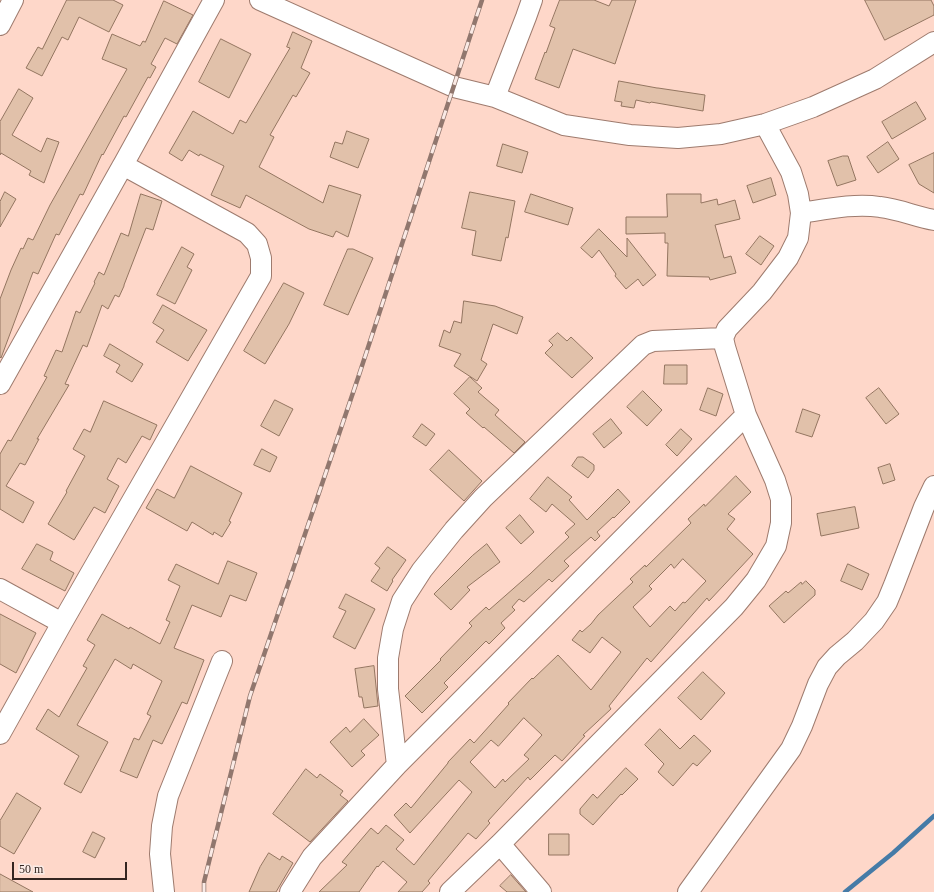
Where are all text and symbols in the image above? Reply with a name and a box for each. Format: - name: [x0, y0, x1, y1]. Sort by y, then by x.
- scale bar: [14, 854, 129, 880]
- text: 50 m: [19, 862, 43, 876]

